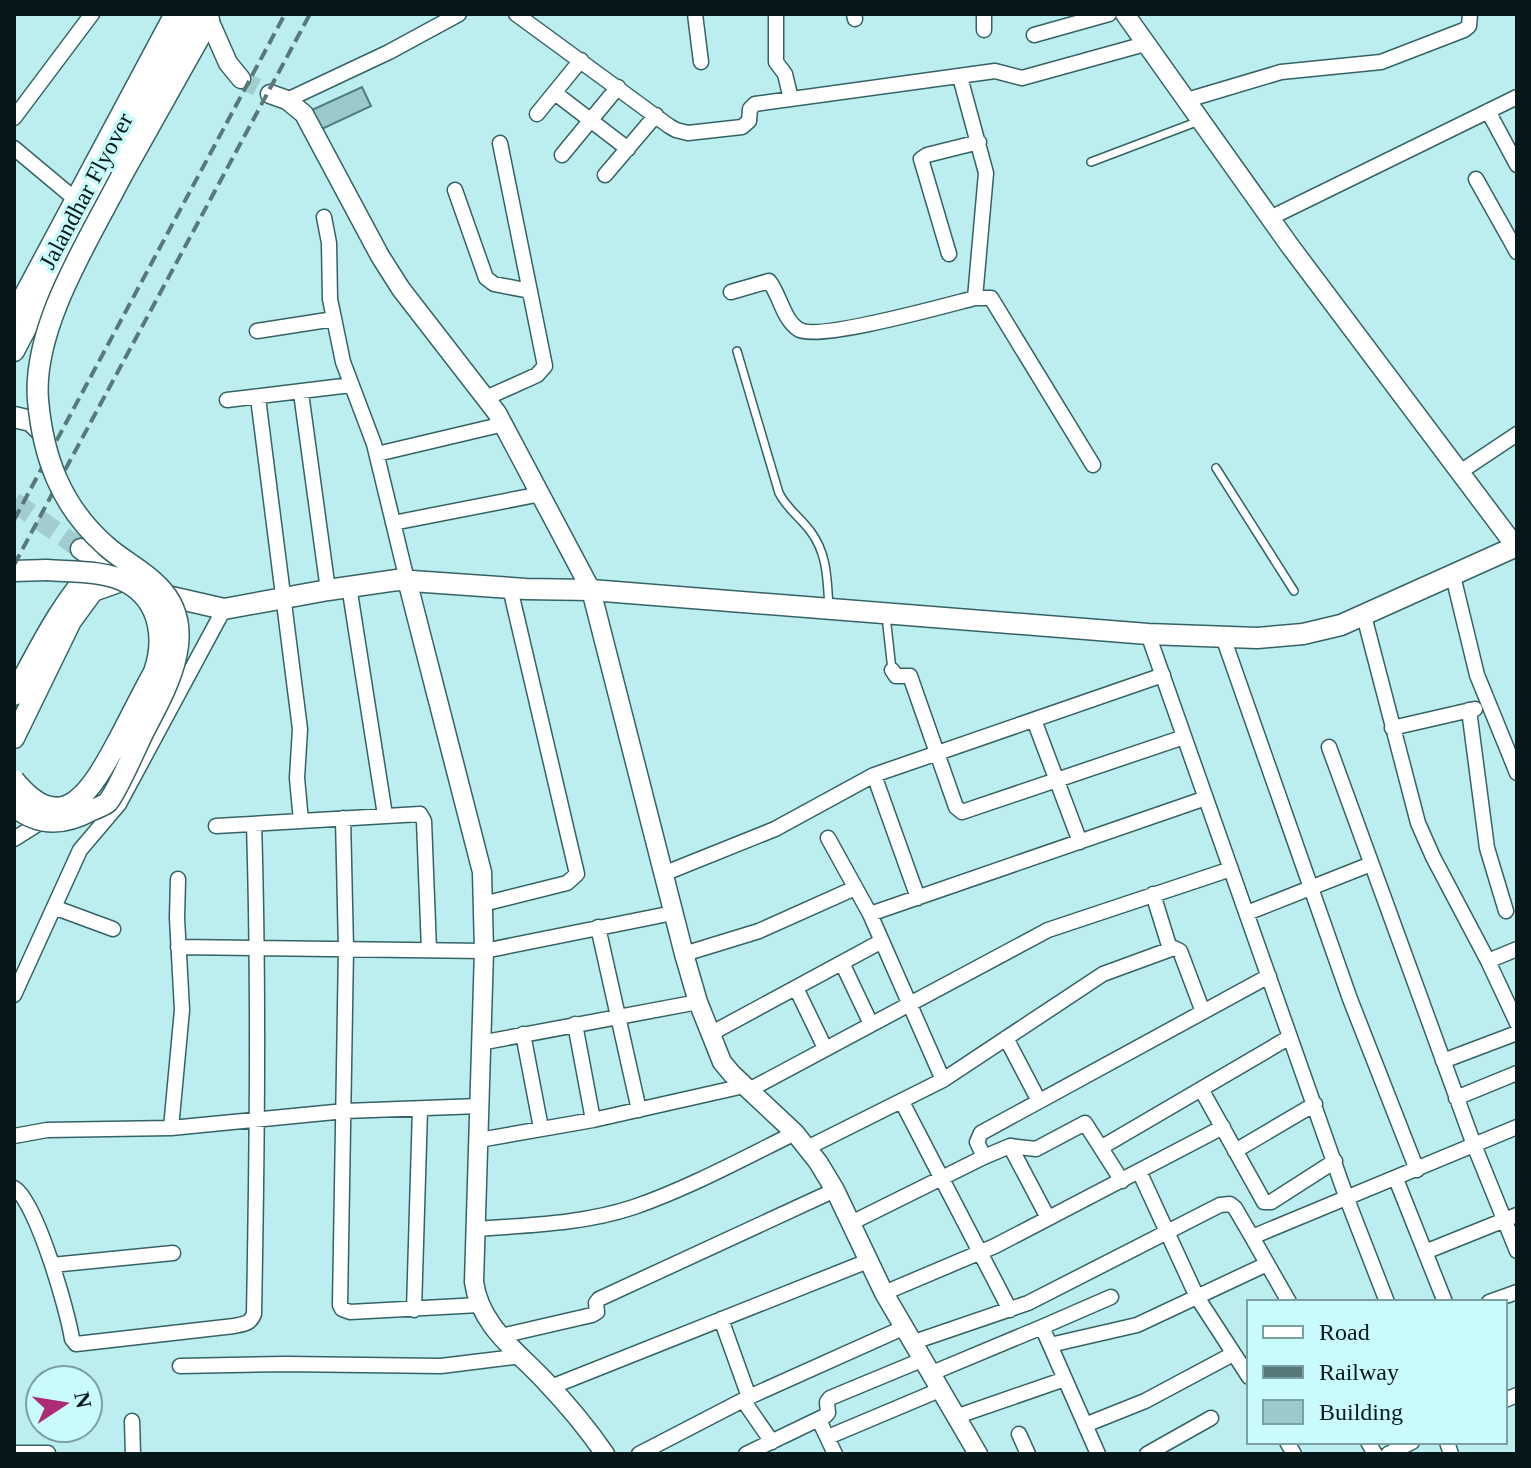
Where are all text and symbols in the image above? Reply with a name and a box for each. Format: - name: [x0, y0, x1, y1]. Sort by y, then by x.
- street label: Jalandhar Flyover: [34, 109, 138, 273]
- legend: [1247, 1300, 1507, 1444]
- text: Road: [1319, 1319, 1370, 1345]
- text: Railway: [1319, 1359, 1399, 1385]
- north arrow: [24, 1364, 104, 1444]
- text: N: [69, 1390, 97, 1410]
- text: Building: [1319, 1399, 1403, 1425]

